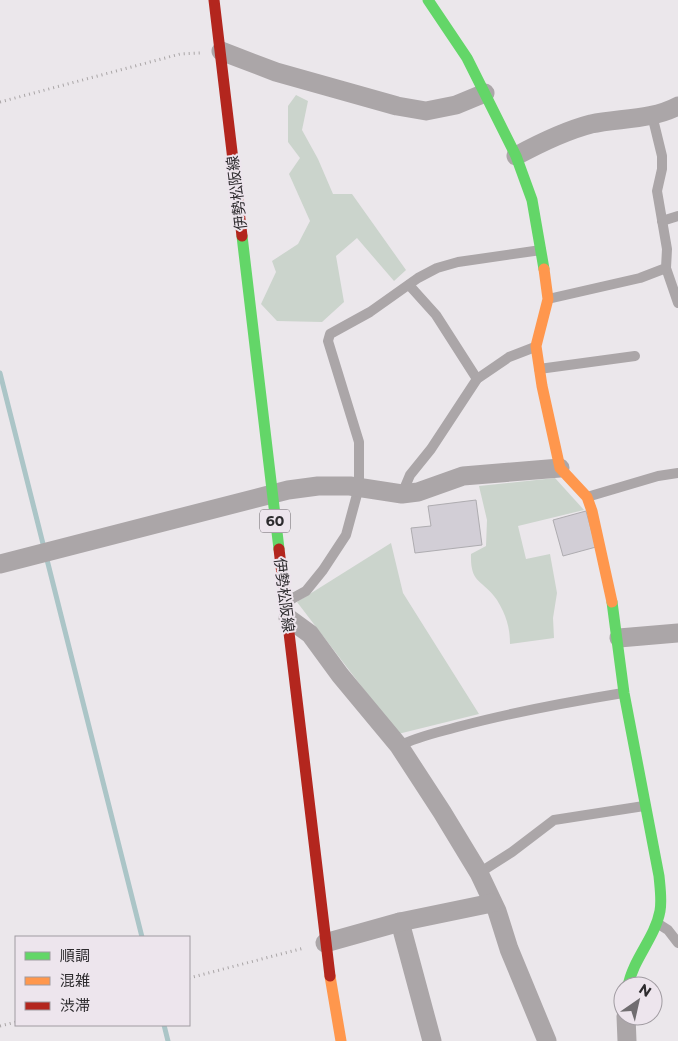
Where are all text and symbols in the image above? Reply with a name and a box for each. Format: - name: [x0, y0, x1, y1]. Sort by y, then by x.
- street label: 伊勢松阪線: [223, 155, 251, 231]
- road number: 60: [260, 510, 290, 532]
- street label: 伊勢松阪線: [270, 557, 298, 633]
- legend: [15, 936, 190, 1026]
- text: 順調: [60, 946, 90, 965]
- text: 混雑: [60, 971, 90, 990]
- north arrow: [613, 976, 663, 1026]
- text: N: [636, 980, 655, 1001]
- text: 渋滞: [60, 996, 90, 1015]

